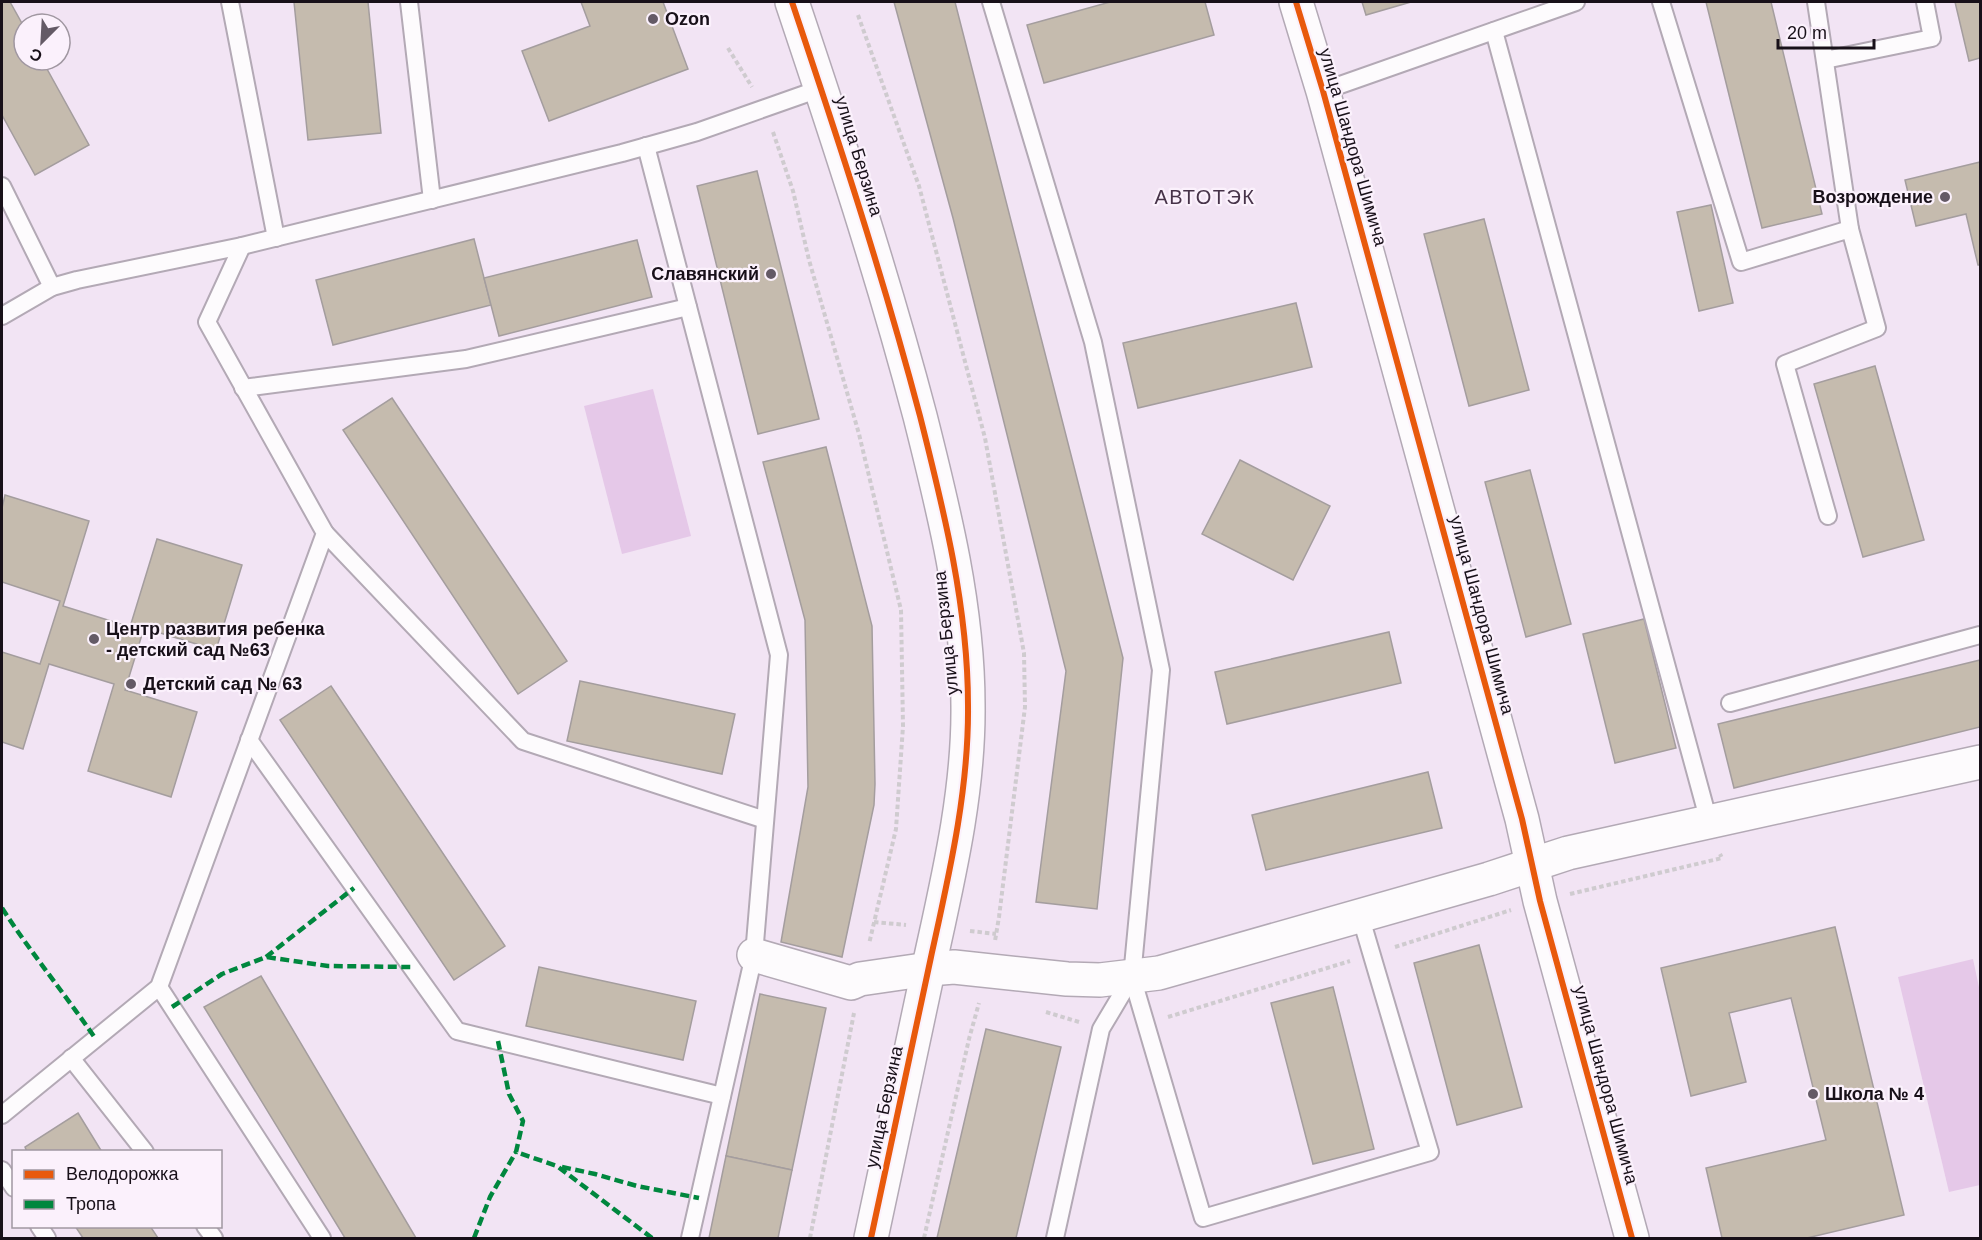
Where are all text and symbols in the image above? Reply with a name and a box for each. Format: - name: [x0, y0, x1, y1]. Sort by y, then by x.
- place label: Ozon: [665, 9, 710, 29]
- north arrow: [12, 12, 72, 72]
- marker: Ozon: [646, 12, 660, 26]
- scale bar: [1778, 12, 1874, 50]
- text: 20 m: [1787, 23, 1827, 43]
- text: С: [27, 45, 45, 65]
- street label: улица Шандора Шимича: [1315, 46, 1391, 249]
- street label: улица Берзина: [831, 94, 887, 219]
- district label: АВТОТЭК: [1155, 186, 1255, 208]
- place label: Возрождение: [1812, 187, 1933, 207]
- marker: Возрождение: [1938, 190, 1952, 204]
- place label: Славянский: [651, 264, 759, 284]
- marker: Славянский: [764, 267, 778, 281]
- street label: улица Шандора Шимича: [1446, 513, 1518, 717]
- street label: улица Берзина: [929, 569, 962, 696]
- place label: Центр развития ребенка - детский сад №63: [106, 619, 326, 660]
- marker: Центр развития ребенка - детский сад №63: [87, 632, 101, 646]
- place label: Детский сад № 63: [143, 674, 302, 694]
- marker: Детский сад № 63: [124, 677, 138, 691]
- street label: улица Шандора Шимича: [1570, 983, 1642, 1187]
- street label: улица Берзина: [861, 1043, 907, 1170]
- place label: Школа № 4: [1825, 1084, 1924, 1104]
- marker: Школа № 4: [1806, 1087, 1820, 1101]
- legend: [12, 1150, 222, 1228]
- text: Велодорожка: [66, 1164, 179, 1184]
- text: Тропа: [66, 1194, 117, 1214]

